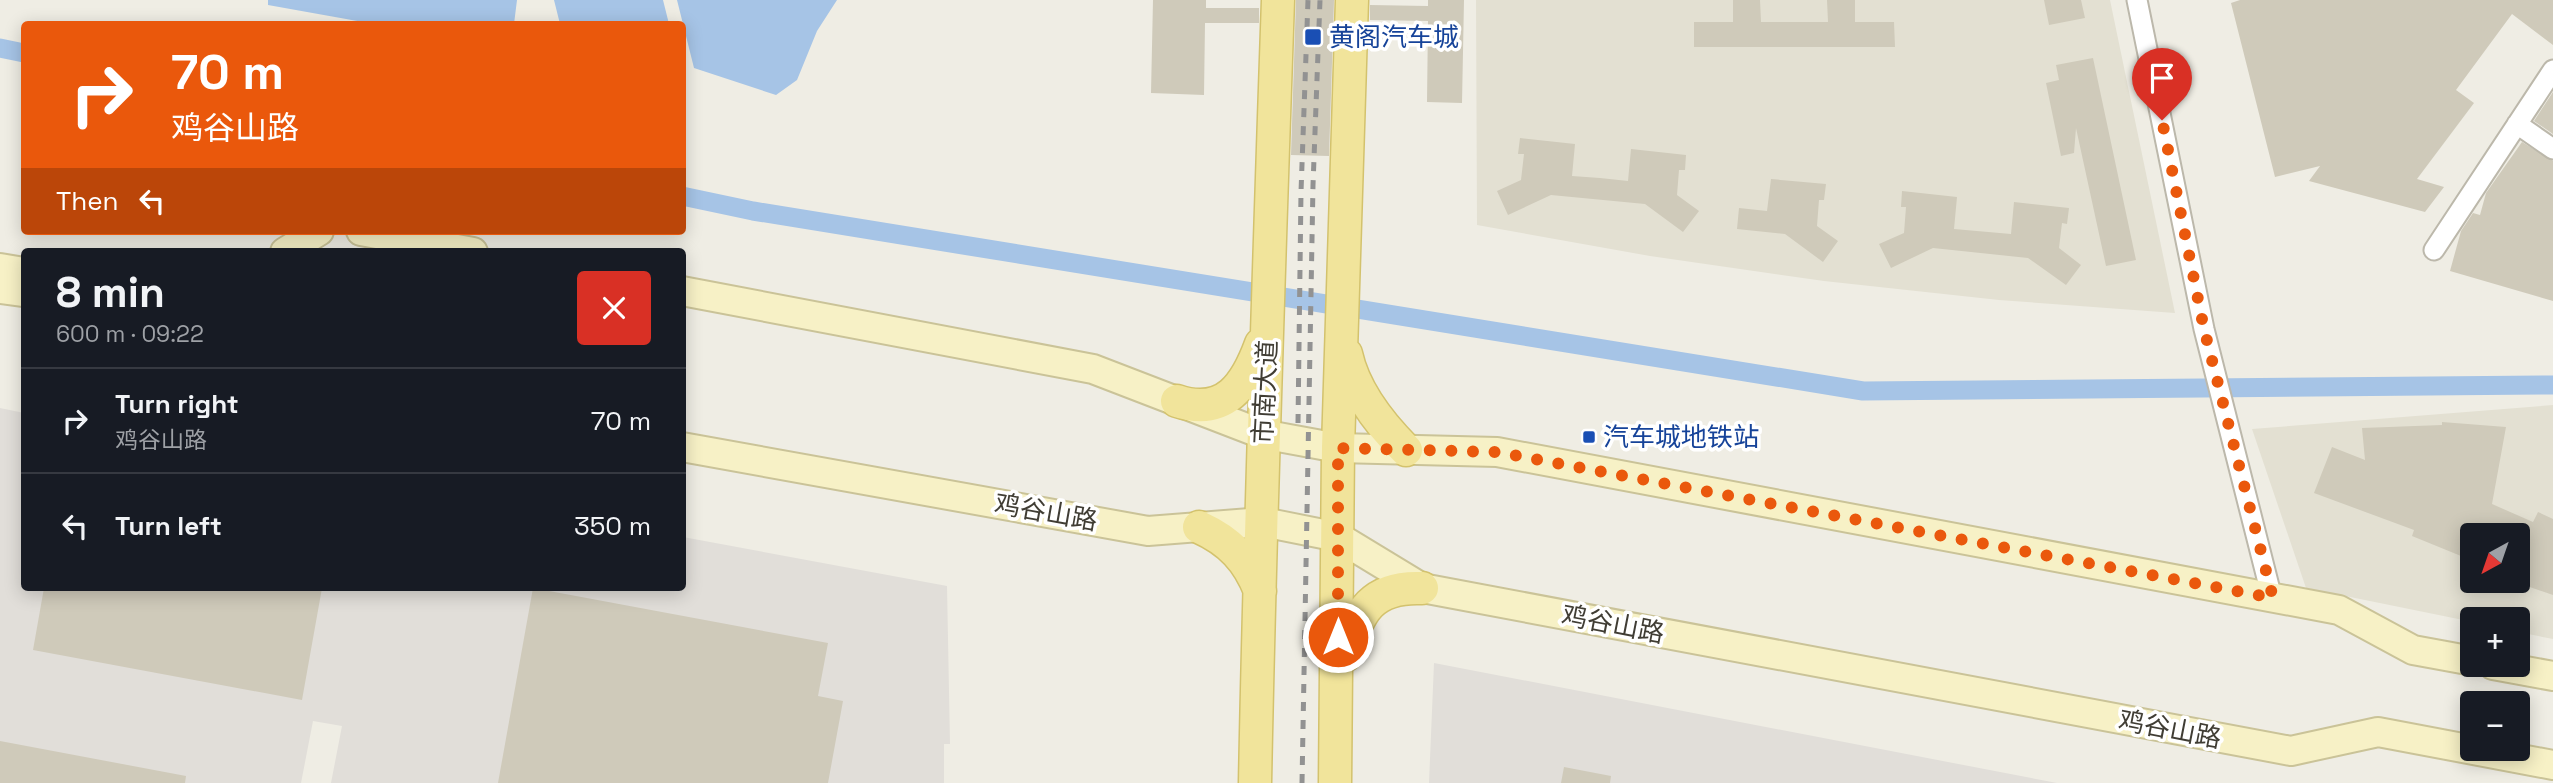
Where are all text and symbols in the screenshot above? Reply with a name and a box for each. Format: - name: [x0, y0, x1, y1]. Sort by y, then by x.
- place label: 黄阁汽车城: [1329, 20, 1459, 54]
- marker: 黄阁汽车城: [1303, 27, 1323, 47]
- text: 70 m: [171, 41, 284, 103]
- pin: [2132, 48, 2192, 120]
- icon: right: [56, 49, 147, 140]
- icon: arrive: [2143, 59, 2181, 97]
- text: 鸡谷山路: [171, 108, 299, 148]
- icon: left: [133, 182, 171, 220]
- text: Then: [56, 184, 119, 218]
- text: 8 min: [56, 266, 165, 319]
- button: close: [577, 271, 651, 345]
- text: 600 m · 09:22: [56, 319, 204, 349]
- street label: 市南大道: [1245, 339, 1285, 445]
- text: Turn right: [115, 387, 239, 421]
- icon: right: [56, 402, 94, 440]
- text: 70 m: [591, 404, 651, 438]
- place label: 汽车城地铁站: [1603, 420, 1759, 454]
- text: 鸡谷山路: [115, 425, 207, 455]
- marker: 汽车城地铁站: [1581, 429, 1597, 445]
- street label: 鸡谷山路: [992, 486, 1100, 538]
- icon: left: [56, 507, 94, 545]
- text: Turn left: [115, 509, 222, 543]
- text: 350 m: [574, 509, 651, 543]
- north arrow: [2460, 523, 2530, 593]
- map controls: [2460, 523, 2530, 761]
- street label: 鸡谷山路: [1559, 597, 1667, 651]
- position arrow: [1301, 600, 1375, 674]
- button: +: [2460, 607, 2530, 677]
- button: −: [2460, 691, 2530, 761]
- street label: 鸡谷山路: [2116, 702, 2224, 756]

